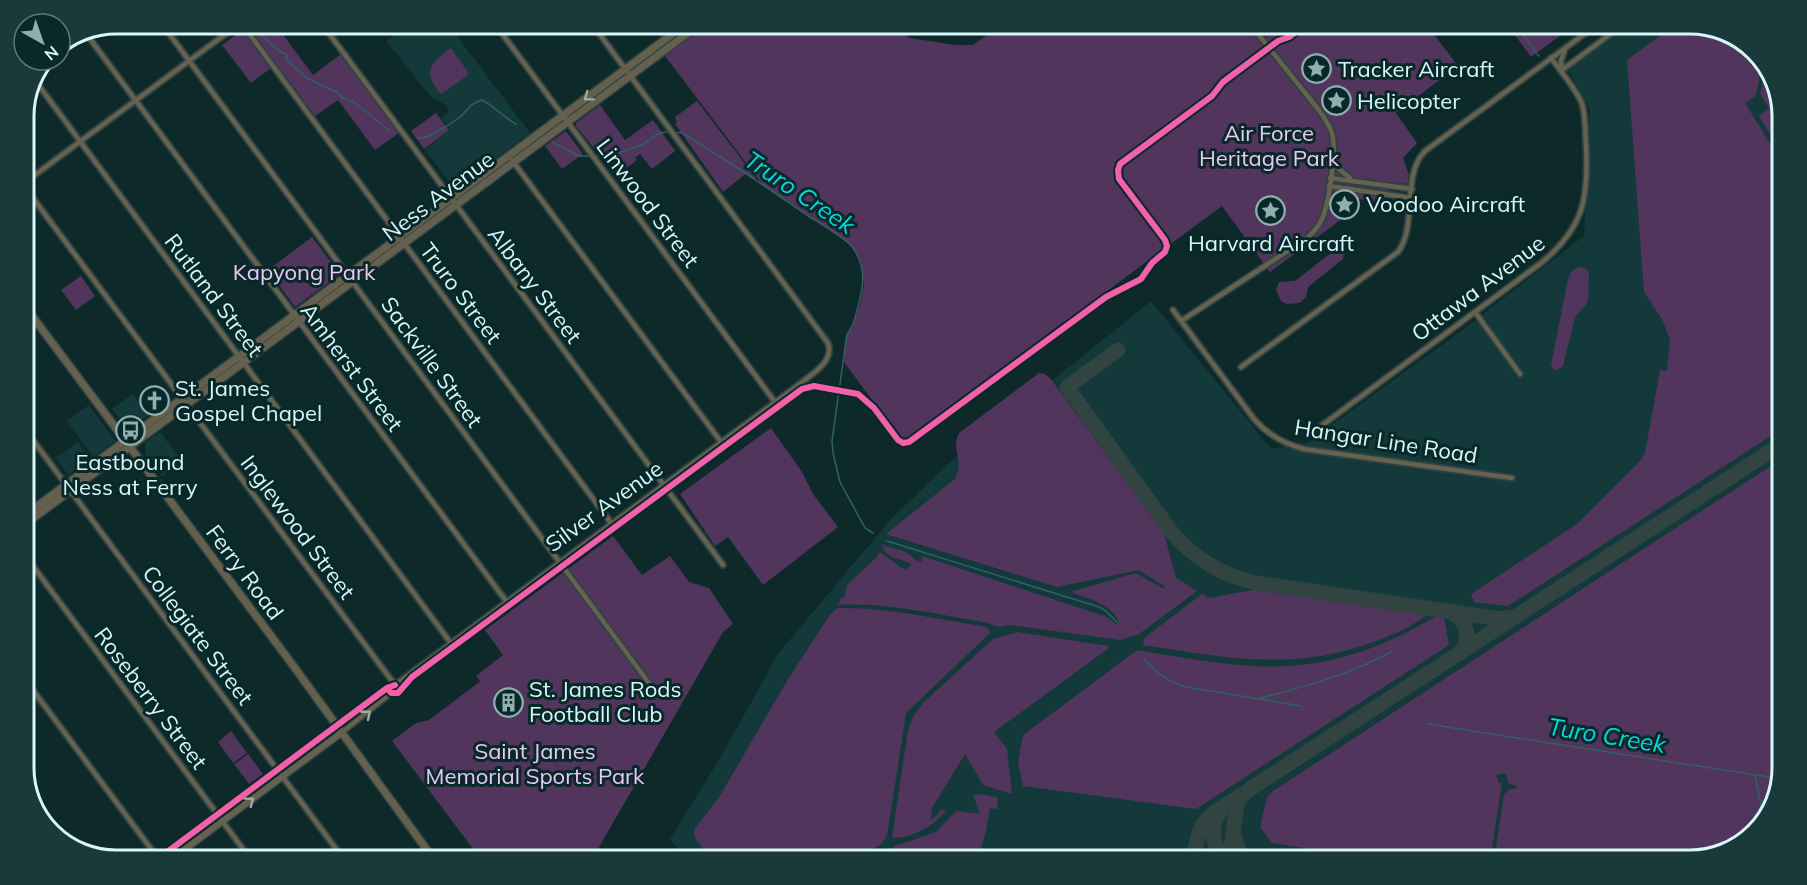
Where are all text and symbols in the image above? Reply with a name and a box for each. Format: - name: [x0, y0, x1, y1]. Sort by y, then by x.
- north arrow: [12, 12, 72, 72]
- text: N: [41, 42, 63, 65]
- place icon: Tracker Aircraft: [1301, 53, 1333, 85]
- place label: Tracker Aircraft: [1338, 55, 1494, 83]
- place icon: Helicopter: [1320, 85, 1352, 117]
- place label: Helicopter: [1357, 87, 1460, 115]
- one-way arrow: [584, 89, 595, 100]
- park label: Air Force Heritage Park: [1199, 119, 1340, 172]
- street label: Linwood Street: [591, 133, 706, 273]
- water label: Truro Creek: [739, 144, 862, 240]
- street label: Ness Avenue: [377, 145, 499, 247]
- place icon: Voodoo Aircraft: [1329, 188, 1361, 220]
- place label: Voodoo Aircraft: [1366, 190, 1525, 218]
- place icon: Harvard Aircraft: [1255, 195, 1287, 227]
- street label: Albany Street: [482, 221, 588, 349]
- street label: Rutland Street: [159, 228, 270, 362]
- place label: Harvard Aircraft: [1188, 229, 1354, 257]
- street label: Ottawa Avenue: [1406, 229, 1550, 347]
- street label: Truro Street: [414, 237, 508, 349]
- park label: Kapyong Park: [233, 258, 376, 286]
- street label: Sackville Street: [375, 291, 489, 433]
- street label: Amherst Street: [295, 297, 409, 437]
- place label: St. James Gospel Chapel: [175, 374, 322, 427]
- church icon: St. James Gospel Chapel: [138, 385, 170, 417]
- street label: Hangar Line Road: [1292, 413, 1480, 469]
- bus stop icon: Eastbound Ness at Ferry: [114, 414, 146, 446]
- place label: Eastbound Ness at Ferry: [63, 448, 198, 501]
- street label: Inglewood Street: [235, 450, 361, 605]
- street label: Silver Avenue: [540, 454, 668, 558]
- street label: Ferry Road: [200, 519, 290, 625]
- street label: Collegiate Street: [137, 560, 260, 710]
- street label: Roseberry Street: [89, 621, 214, 775]
- place label: St. James Rods Football Club: [529, 675, 681, 728]
- building icon: St. James Rods Football Club: [492, 686, 524, 718]
- one-way arrow: [360, 710, 371, 721]
- water label: Turo Creek: [1546, 711, 1669, 759]
- park label: Saint James Memorial Sports Park: [426, 737, 645, 790]
- one-way arrow: [243, 797, 254, 808]

